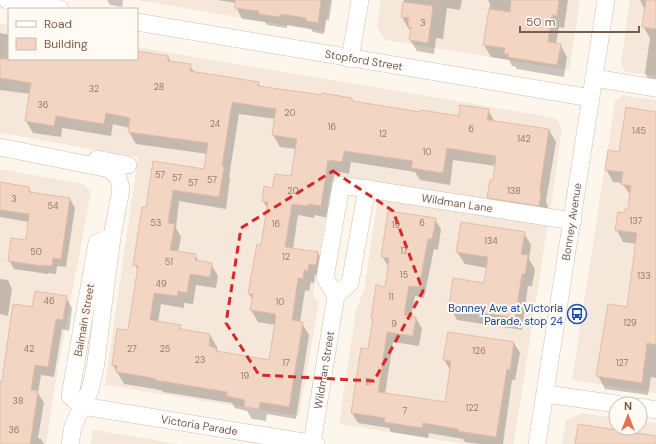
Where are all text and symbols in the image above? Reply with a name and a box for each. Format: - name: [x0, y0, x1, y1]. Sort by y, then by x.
- legend: [8, 8, 138, 60]
- scale bar: [520, 8, 639, 34]
- text: 50 m: [526, 14, 555, 30]
- text: Road: [44, 16, 72, 32]
- house number: 3: [420, 17, 426, 29]
- text: Building: [44, 36, 88, 52]
- street label: Stopford Street: [324, 47, 404, 73]
- house number: 28: [154, 81, 164, 93]
- house number: 32: [89, 83, 99, 95]
- house number: 36: [38, 99, 49, 111]
- house number: 20: [284, 107, 296, 119]
- house number: 24: [210, 118, 221, 130]
- house number: 16: [328, 121, 337, 133]
- house number: 6: [468, 123, 474, 135]
- house number: 145: [632, 125, 646, 137]
- house number: 12: [379, 128, 387, 140]
- house number: 142: [517, 133, 531, 145]
- house number: 10: [423, 146, 431, 158]
- house number: 57: [155, 169, 165, 181]
- house number: 57: [172, 172, 182, 184]
- house number: 57: [207, 174, 217, 186]
- house number: 57: [188, 177, 198, 189]
- street label: Bonney Avenue: [559, 182, 584, 261]
- house number: 20: [287, 185, 299, 197]
- house number: 138: [507, 185, 521, 197]
- street label: Wildman Lane: [420, 191, 494, 215]
- house number: 3: [11, 193, 17, 205]
- house number: 54: [48, 200, 59, 212]
- house number: 137: [630, 215, 643, 227]
- house number: 53: [151, 217, 161, 229]
- house number: 6: [419, 217, 425, 229]
- house number: 16: [272, 218, 281, 230]
- house number: 19: [392, 219, 401, 231]
- house number: 134: [484, 235, 498, 247]
- house number: 17: [400, 245, 408, 257]
- house number: 50: [30, 246, 42, 258]
- house number: 12: [282, 251, 290, 263]
- house number: 51: [165, 256, 173, 268]
- house number: 15: [400, 269, 408, 281]
- house number: 133: [637, 270, 651, 282]
- house number: 49: [155, 278, 167, 290]
- street label: Balmain Street: [71, 282, 97, 358]
- house number: 11: [388, 291, 394, 303]
- house number: 46: [43, 295, 55, 307]
- house number: 10: [276, 296, 284, 308]
- place label: Bonney Ave at Victoria Parade, stop 24: [448, 301, 563, 328]
- bus stop icon: Bonney Ave at Victoria Parade, stop 24: [566, 303, 588, 325]
- house number: 129: [623, 317, 637, 329]
- house number: 9: [391, 318, 397, 330]
- street label: Wildman Street: [311, 330, 337, 410]
- house number: 42: [24, 343, 34, 355]
- house number: 27: [127, 343, 137, 355]
- house number: 25: [160, 343, 170, 355]
- house number: 126: [472, 345, 486, 357]
- house number: 23: [195, 354, 205, 366]
- house number: 17: [282, 357, 290, 369]
- house number: 127: [616, 357, 629, 369]
- house number: 19: [241, 370, 250, 382]
- house number: 11: [365, 376, 371, 388]
- house number: 38: [13, 395, 23, 407]
- north arrow: [608, 396, 648, 436]
- text: N: [624, 399, 632, 413]
- house number: 122: [465, 402, 479, 414]
- house number: 7: [403, 405, 408, 417]
- street label: Victoria Parade: [160, 412, 239, 438]
- house number: 36: [9, 424, 20, 436]

